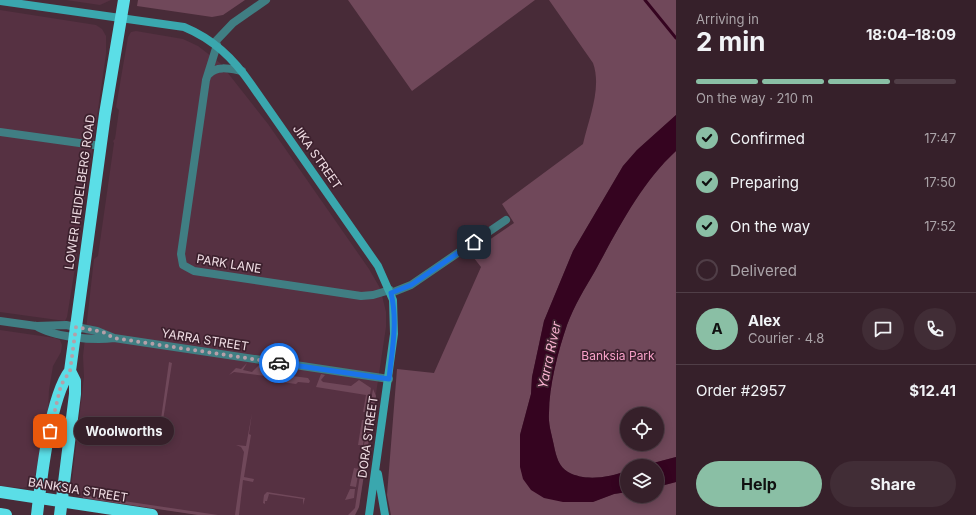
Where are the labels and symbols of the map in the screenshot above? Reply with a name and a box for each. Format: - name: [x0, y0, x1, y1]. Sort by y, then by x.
- street label: LOWER HEIDELBERG ROAD: [61, 113, 98, 270]
- street label: JIKA STREET: [290, 122, 345, 192]
- pin: [457, 225, 491, 259]
- street label: PARK LANE: [196, 251, 263, 276]
- water label: Yarra River: [534, 319, 564, 390]
- street label: YARRA STREET: [160, 325, 250, 354]
- courier: [259, 343, 299, 383]
- park label: Banksia Park: [581, 348, 655, 363]
- street label: DORA STREET: [354, 395, 381, 479]
- pin: [33, 414, 67, 448]
- callout: Woolworths: [74, 417, 174, 445]
- street label: BANKSIA STREET: [27, 474, 129, 505]

